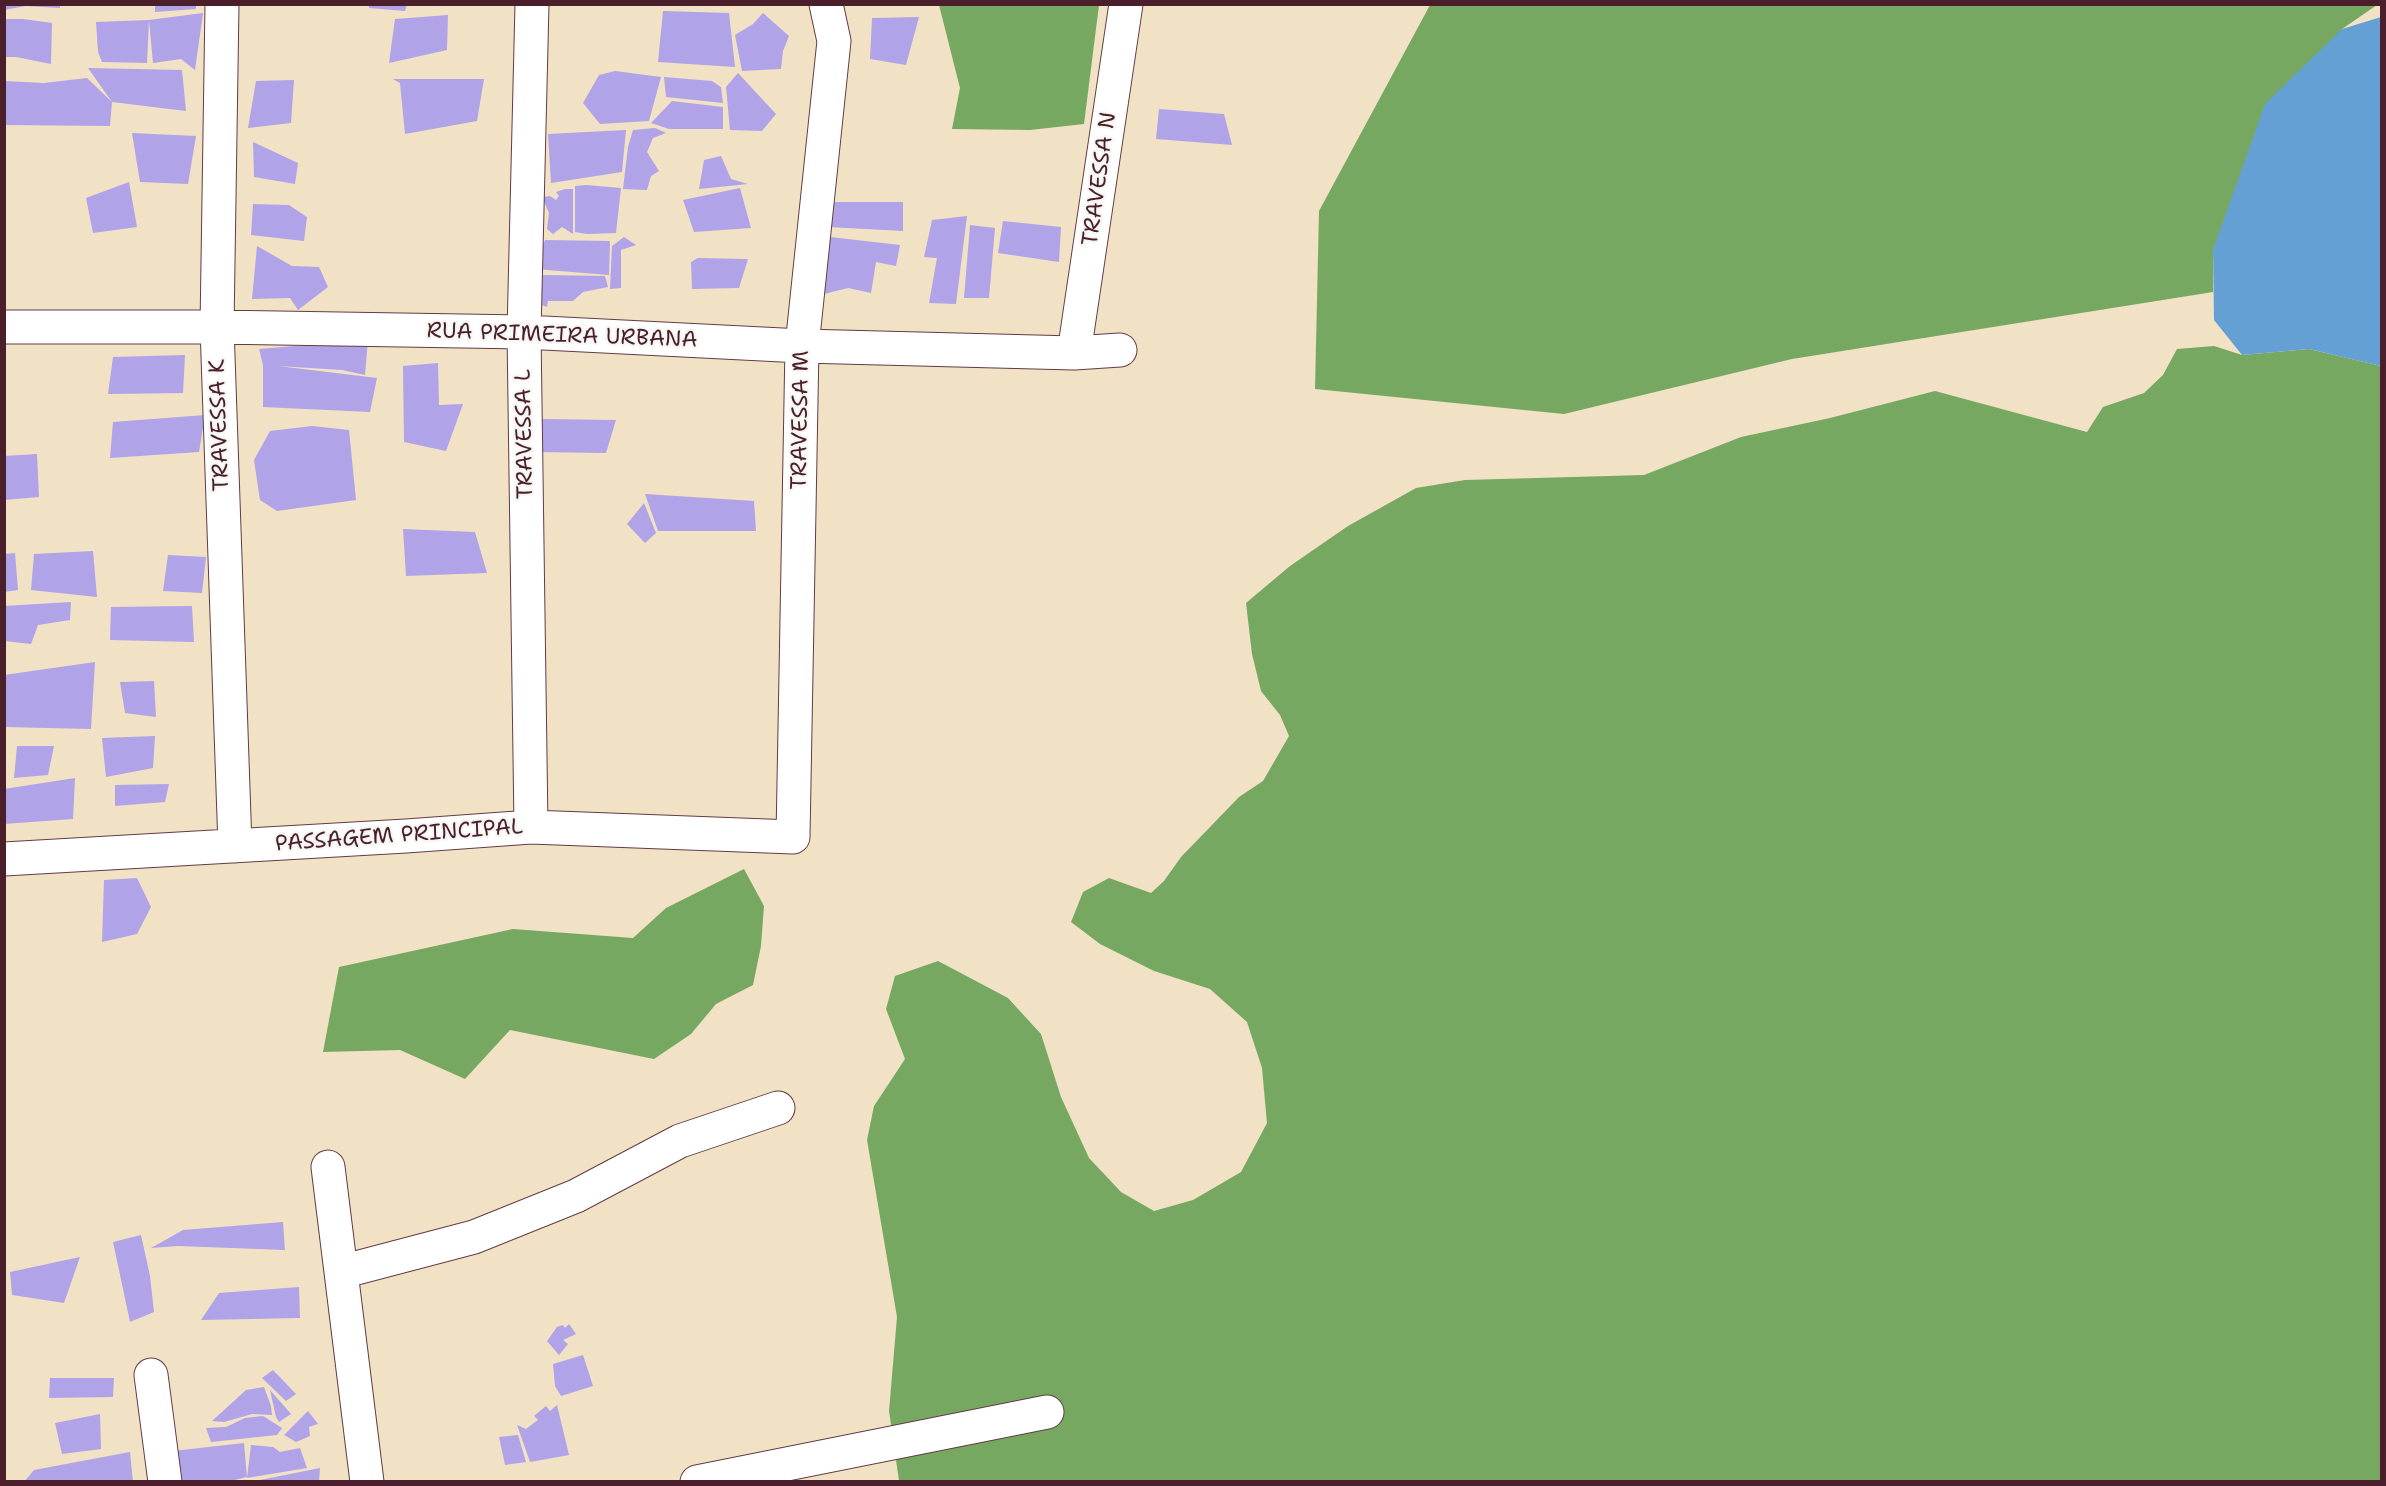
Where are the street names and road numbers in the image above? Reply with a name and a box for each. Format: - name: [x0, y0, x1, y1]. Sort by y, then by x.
- street label: TRAVESSA N: [1078, 110, 1122, 248]
- street label: RUA PRIMEIRA URBANA: [426, 318, 698, 354]
- street label: TRAVESSA M: [787, 350, 815, 490]
- street label: TRAVESSA K: [204, 358, 236, 492]
- street label: TRAVESSA L: [511, 369, 539, 499]
- street label: PASSAGEM PRINCIPAL: [274, 814, 524, 858]

